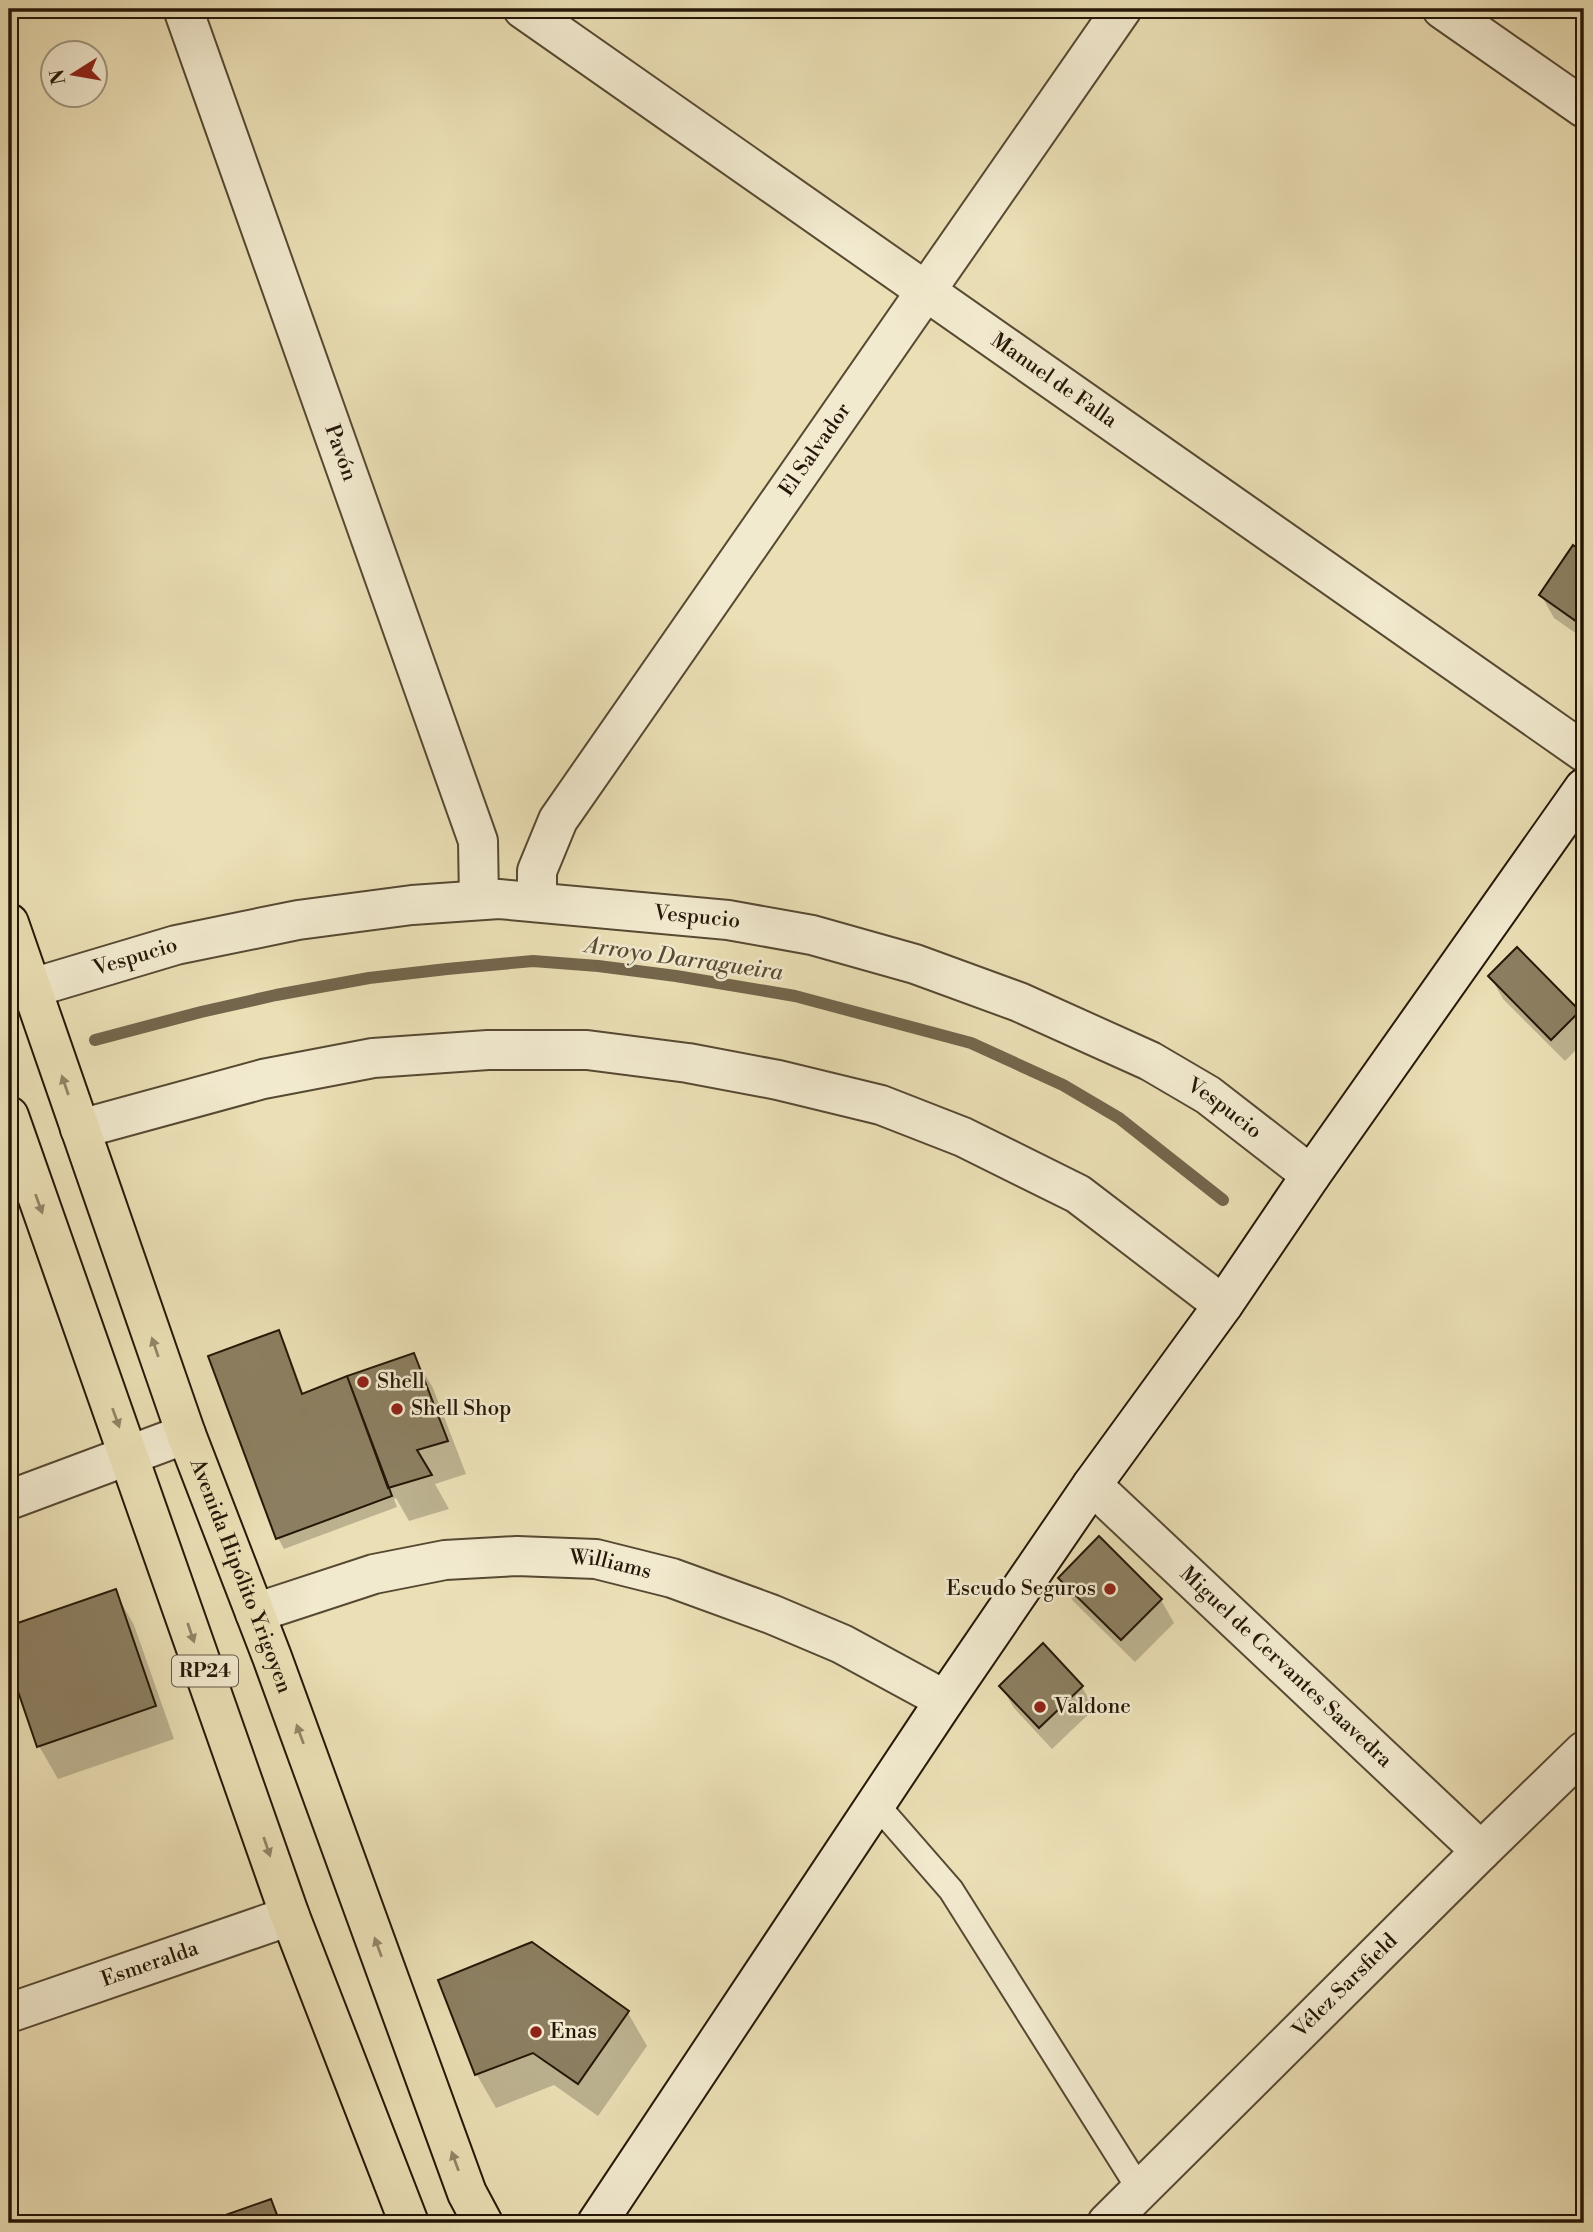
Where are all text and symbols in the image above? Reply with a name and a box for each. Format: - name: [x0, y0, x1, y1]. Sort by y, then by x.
- north arrow: [38, 38, 108, 108]
- text: N: [45, 67, 72, 87]
- street label: Manuel de Falla: [986, 328, 1122, 434]
- street label: El Salvador: [774, 398, 857, 502]
- street label: Pavón: [318, 421, 363, 485]
- street label: Vespucio: [652, 900, 742, 935]
- water label: Arroyo Darragueira: [580, 931, 785, 987]
- street label: Vespucio: [89, 932, 181, 982]
- street label: Vespucio: [1181, 1072, 1267, 1145]
- one-way arrow: [59, 1075, 70, 1096]
- one-way arrow: [34, 1193, 45, 1214]
- one-way arrow: [149, 1336, 160, 1357]
- place label: Shell: [377, 1369, 425, 1395]
- marker: Shell: [355, 1374, 371, 1390]
- place label: Shell Shop: [411, 1396, 511, 1422]
- marker: Shell Shop: [389, 1401, 405, 1417]
- one-way arrow: [111, 1408, 122, 1429]
- street label: Avenida Hipólito Yrigoyen: [183, 1454, 297, 1697]
- street label: Williams: [568, 1545, 654, 1585]
- street label: Miguel de Cervantes Saavedra: [1174, 1561, 1398, 1774]
- place label: Escudo Seguros: [946, 1576, 1096, 1602]
- marker: Escudo Seguros: [1102, 1581, 1118, 1597]
- one-way arrow: [186, 1622, 197, 1643]
- road number: RP24: [172, 1656, 238, 1686]
- place label: Valdone: [1053, 1694, 1131, 1720]
- marker: Valdone: [1032, 1699, 1048, 1715]
- one-way arrow: [294, 1723, 305, 1744]
- one-way arrow: [262, 1837, 273, 1858]
- street label: Vélez Sarsfield: [1287, 1928, 1403, 2045]
- street label: Esmeralda: [98, 1935, 202, 1993]
- one-way arrow: [372, 1937, 383, 1958]
- place label: Enas: [550, 2019, 597, 2045]
- marker: Enas: [528, 2024, 544, 2040]
- one-way arrow: [450, 2150, 461, 2171]

